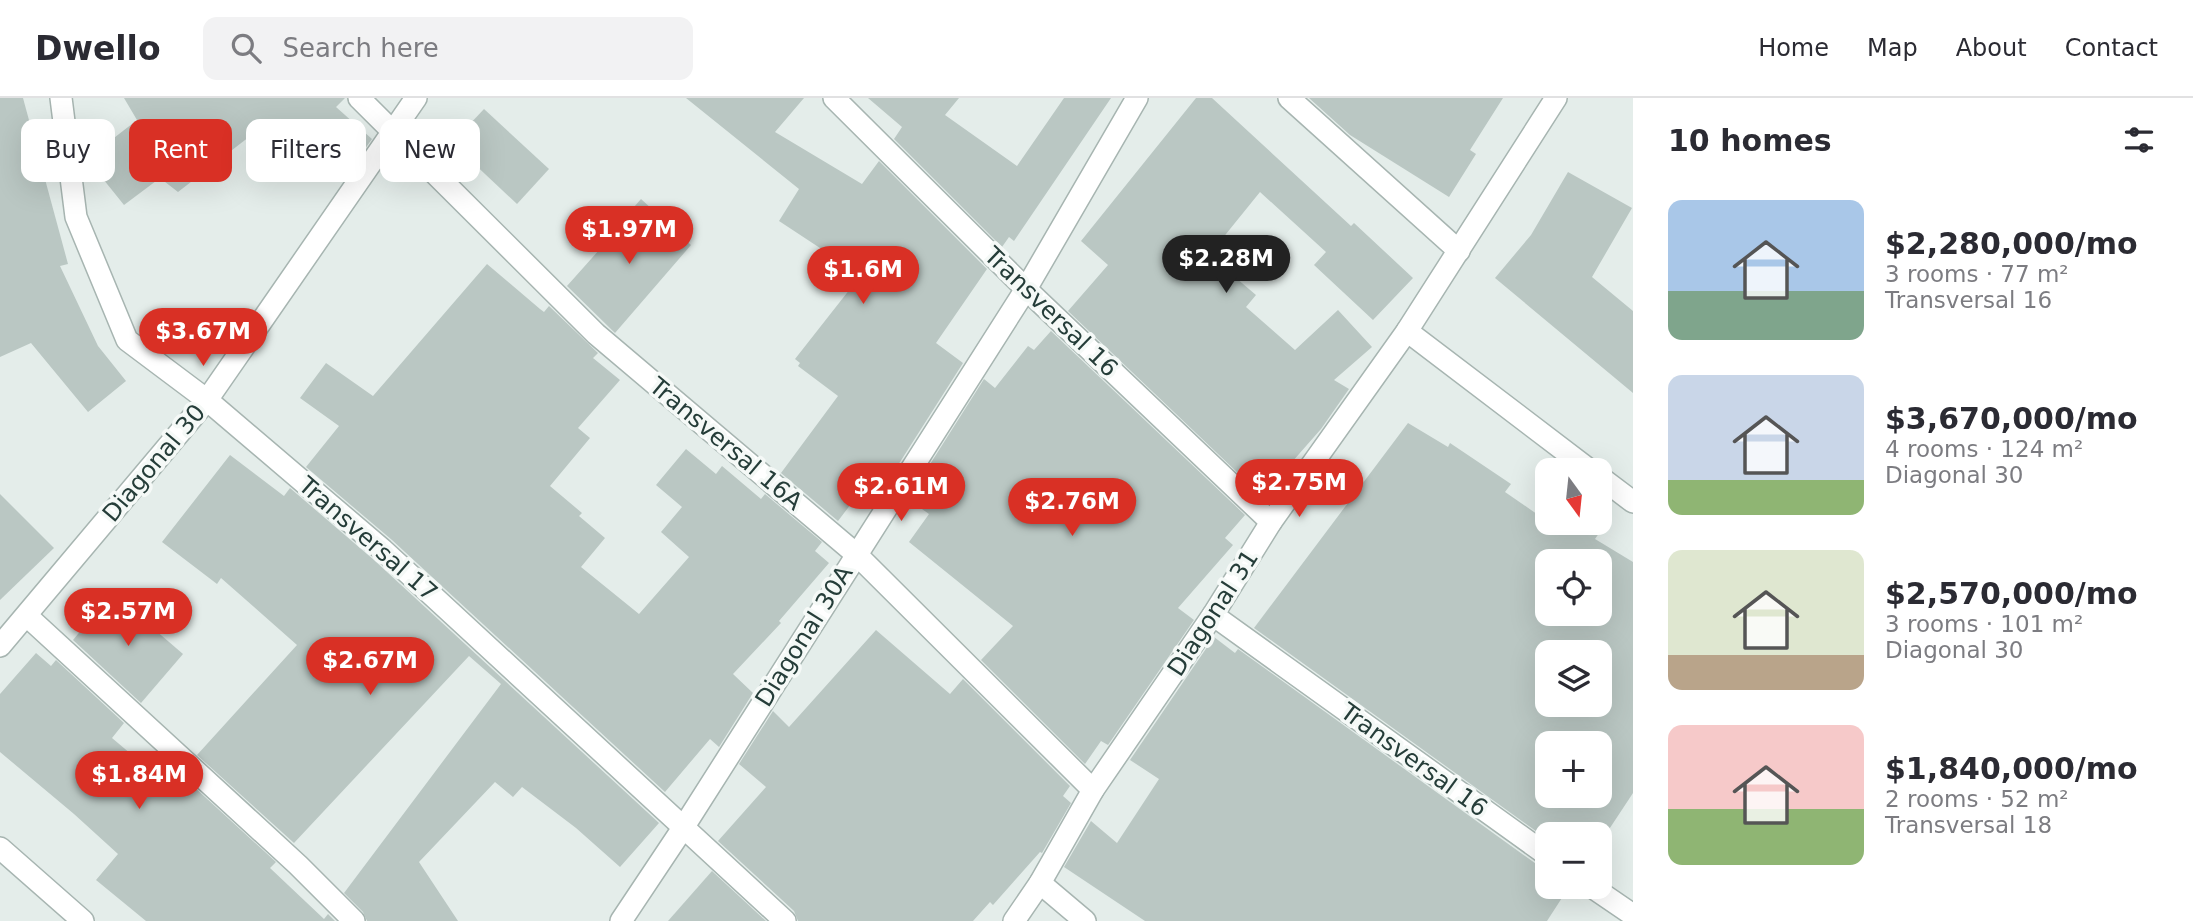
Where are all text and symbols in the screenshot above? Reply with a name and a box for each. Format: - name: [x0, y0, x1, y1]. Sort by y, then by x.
- search box: [203, 17, 693, 80]
- text: Dwello: [35, 29, 161, 68]
- icon: search: [227, 29, 265, 67]
- text: Search here: [283, 33, 439, 63]
- text: Home: [1758, 34, 1829, 62]
- text: Map: [1867, 34, 1918, 62]
- text: About: [1956, 34, 2027, 62]
- text: Contact: [2065, 34, 2158, 62]
- chip: Buy: [21, 119, 115, 182]
- chip: Rent: [129, 119, 232, 182]
- chip: Filters: [246, 119, 366, 182]
- chip: New: [380, 119, 480, 182]
- icon: filters: [2120, 121, 2158, 159]
- text: 10 homes: [1668, 123, 1832, 158]
- pin: $1.97M: [572, 206, 686, 266]
- text: $1.97M: [581, 216, 677, 242]
- text: $2,280,000/mo: [1885, 226, 2138, 261]
- icon: home: [1724, 228, 1808, 312]
- pin: $2.28M: [1169, 236, 1283, 295]
- street label: Transversal 16: [978, 241, 1123, 383]
- text: $2.28M: [1178, 245, 1274, 271]
- pin: $1.6M: [814, 246, 912, 306]
- text: $1.6M: [823, 256, 903, 282]
- text: 3 rooms · 77 m²: [1885, 261, 2069, 287]
- text: Transversal 16: [1885, 287, 2052, 313]
- pin: $3.67M: [146, 308, 260, 368]
- text: $3.67M: [155, 318, 251, 344]
- street label: Transversal 16A: [643, 371, 808, 516]
- street label: Diagonal 30: [97, 399, 211, 527]
- text: $3,670,000/mo: [1885, 401, 2138, 436]
- icon: home: [1724, 403, 1808, 487]
- text: 4 rooms · 124 m²: [1885, 436, 2083, 462]
- north arrow: [1535, 458, 1612, 536]
- map controls: [1535, 458, 1612, 899]
- pin: $2.75M: [1242, 460, 1356, 519]
- text: Diagonal 30: [1885, 462, 2024, 488]
- pin: $2.61M: [844, 464, 958, 523]
- text: $2.75M: [1251, 469, 1347, 495]
- street label: Transversal 17: [292, 471, 443, 607]
- text: $2.61M: [853, 473, 949, 499]
- pin: $2.76M: [1015, 478, 1129, 538]
- text: $2.76M: [1024, 488, 1120, 514]
- street label: Diagonal 31: [1162, 545, 1264, 681]
- button: locate: [1535, 549, 1612, 626]
- street label: Diagonal 30A: [749, 560, 859, 712]
- text: $2,570,000/mo: [1885, 576, 2138, 611]
- icon: home: [1724, 578, 1808, 662]
- pin: $2.57M: [71, 588, 185, 648]
- text: $2.57M: [80, 598, 176, 624]
- text: 3 rooms · 101 m²: [1885, 611, 2083, 637]
- text: Diagonal 30: [1885, 637, 2024, 663]
- pin: $2.67M: [313, 638, 427, 697]
- button: layers: [1535, 640, 1612, 717]
- text: $2.67M: [322, 647, 418, 673]
- street label: Transversal 16: [1334, 697, 1493, 823]
- button: +: [1535, 731, 1612, 808]
- text: $1,840,000/mo: [1885, 751, 2138, 786]
- pin: $1.84M: [82, 752, 196, 811]
- icon: home: [1724, 753, 1808, 837]
- text: $1.84M: [91, 761, 187, 787]
- text: 2 rooms · 52 m²: [1885, 786, 2069, 812]
- text: Transversal 18: [1885, 812, 2052, 838]
- button: −: [1535, 822, 1612, 899]

